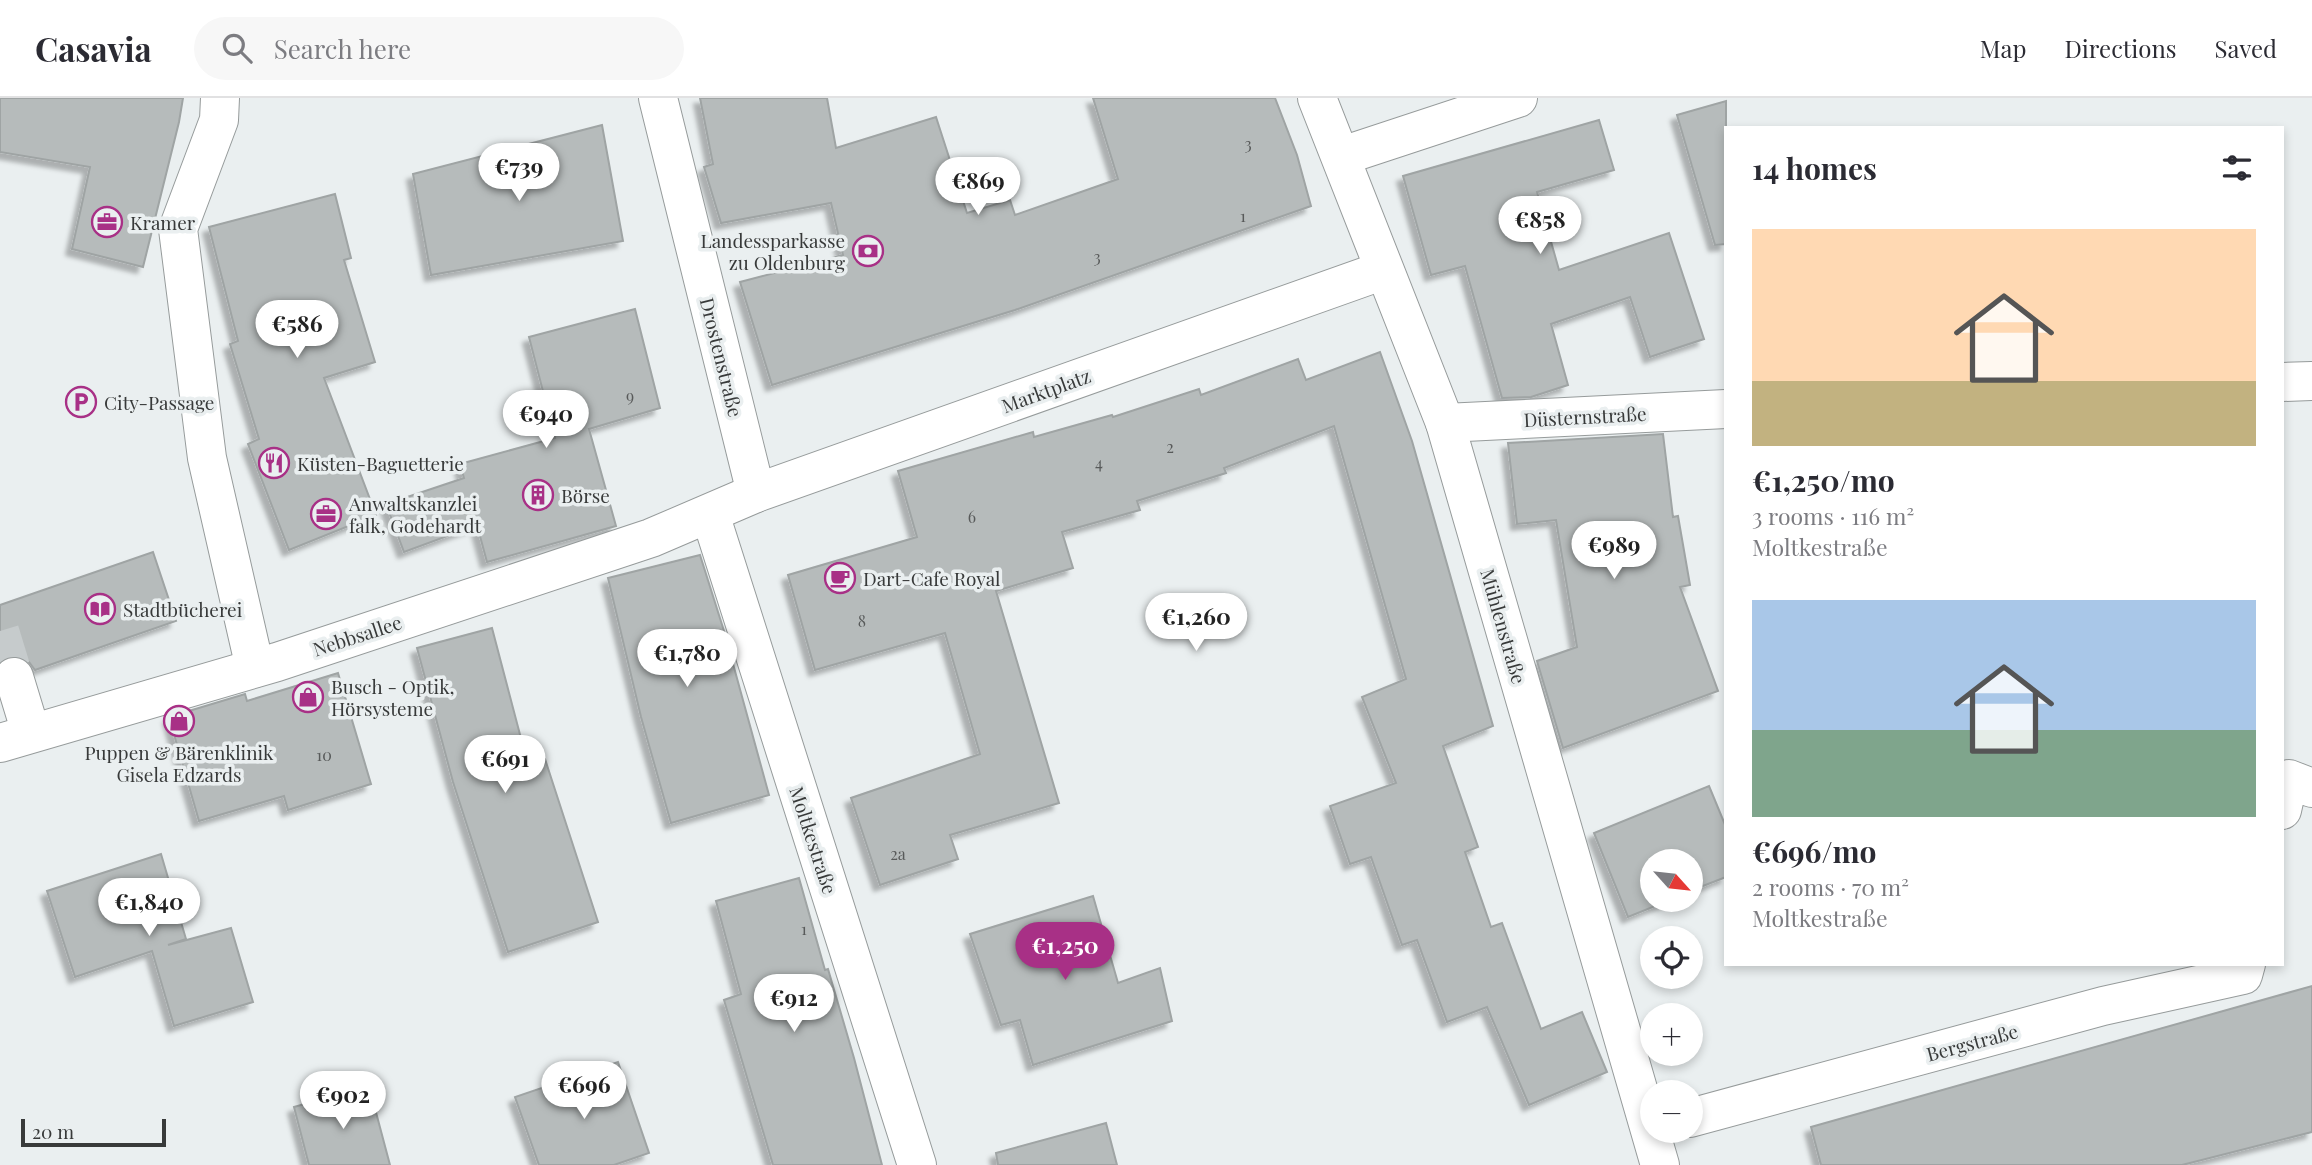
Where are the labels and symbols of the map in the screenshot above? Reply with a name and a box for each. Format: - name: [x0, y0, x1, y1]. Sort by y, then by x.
- house number: 3: [1244, 133, 1252, 154]
- pin: €739: [478, 144, 560, 203]
- pin: €869: [937, 158, 1019, 217]
- pin: €858: [1499, 197, 1581, 256]
- office icon: Kramer: [90, 205, 124, 239]
- house number: 1: [1240, 205, 1246, 226]
- place label: Kramer: [130, 209, 196, 235]
- place label: Landessparkasse zu Oldenburg: [700, 227, 845, 275]
- bank icon: Landessparkasse zu Oldenburg: [851, 234, 885, 268]
- house number: 3: [1093, 246, 1101, 267]
- street label: Drostenstraße: [695, 295, 749, 419]
- pin: €586: [256, 300, 338, 360]
- street label: Marktplatz: [998, 362, 1094, 418]
- parking icon: City-Passage: [64, 385, 98, 419]
- house number: 9: [626, 385, 634, 406]
- place label: City-Passage: [104, 389, 214, 415]
- pin: €940: [505, 390, 587, 450]
- street label: Düsternstraße: [1523, 400, 1647, 432]
- house number: 2: [1166, 436, 1174, 457]
- restaurant icon: Küsten-Baguetterie: [257, 446, 291, 480]
- place label: Küsten-Baguetterie: [297, 450, 464, 476]
- house number: 4: [1095, 452, 1103, 473]
- building icon: Börse: [521, 478, 555, 512]
- place label: Börse: [561, 482, 610, 508]
- place label: Anwaltskanzlei falk, Godehardt: [348, 490, 482, 538]
- office icon: Anwaltskanzlei falk, Godehardt: [309, 497, 343, 531]
- house number: 6: [968, 506, 976, 527]
- pin: €989: [1573, 522, 1655, 581]
- cafe icon: Dart-Cafe Royal: [823, 561, 857, 595]
- place label: Dart-Cafe Royal: [863, 565, 1001, 591]
- street label: Mühlenstraße: [1475, 565, 1533, 687]
- library icon: Stadtbücherei: [83, 592, 117, 626]
- pin: €1,260: [1139, 594, 1253, 653]
- place label: Stadtbücherei: [123, 596, 243, 622]
- street label: Nebbsallee: [309, 608, 405, 662]
- house number: 8: [858, 610, 866, 631]
- pin: €1,780: [630, 630, 744, 689]
- place label: Busch - Optik, Hörsysteme: [331, 673, 455, 721]
- shop icon: Busch - Optik, Hörsysteme: [291, 680, 325, 714]
- shop icon: Puppen & Bärenklinik Gisela Edzards: [162, 704, 196, 738]
- pin: €691: [464, 736, 546, 795]
- place label: Puppen & Bärenklinik Gisela Edzards: [84, 739, 274, 787]
- house number: 10: [316, 744, 332, 765]
- street label: Moltkestraße: [784, 783, 844, 897]
- house number: 2a: [890, 843, 906, 864]
- north arrow: [1640, 849, 1703, 912]
- pin: €1,840: [92, 878, 206, 938]
- house number: 1: [801, 918, 807, 939]
- pin: €1,250: [1008, 922, 1122, 982]
- pin: €912: [753, 974, 835, 1034]
- street label: Bergstraße: [1923, 1017, 2021, 1067]
- pin: €696: [543, 1062, 625, 1121]
- pin: €902: [302, 1072, 384, 1131]
- scale bar: [21, 1116, 166, 1148]

